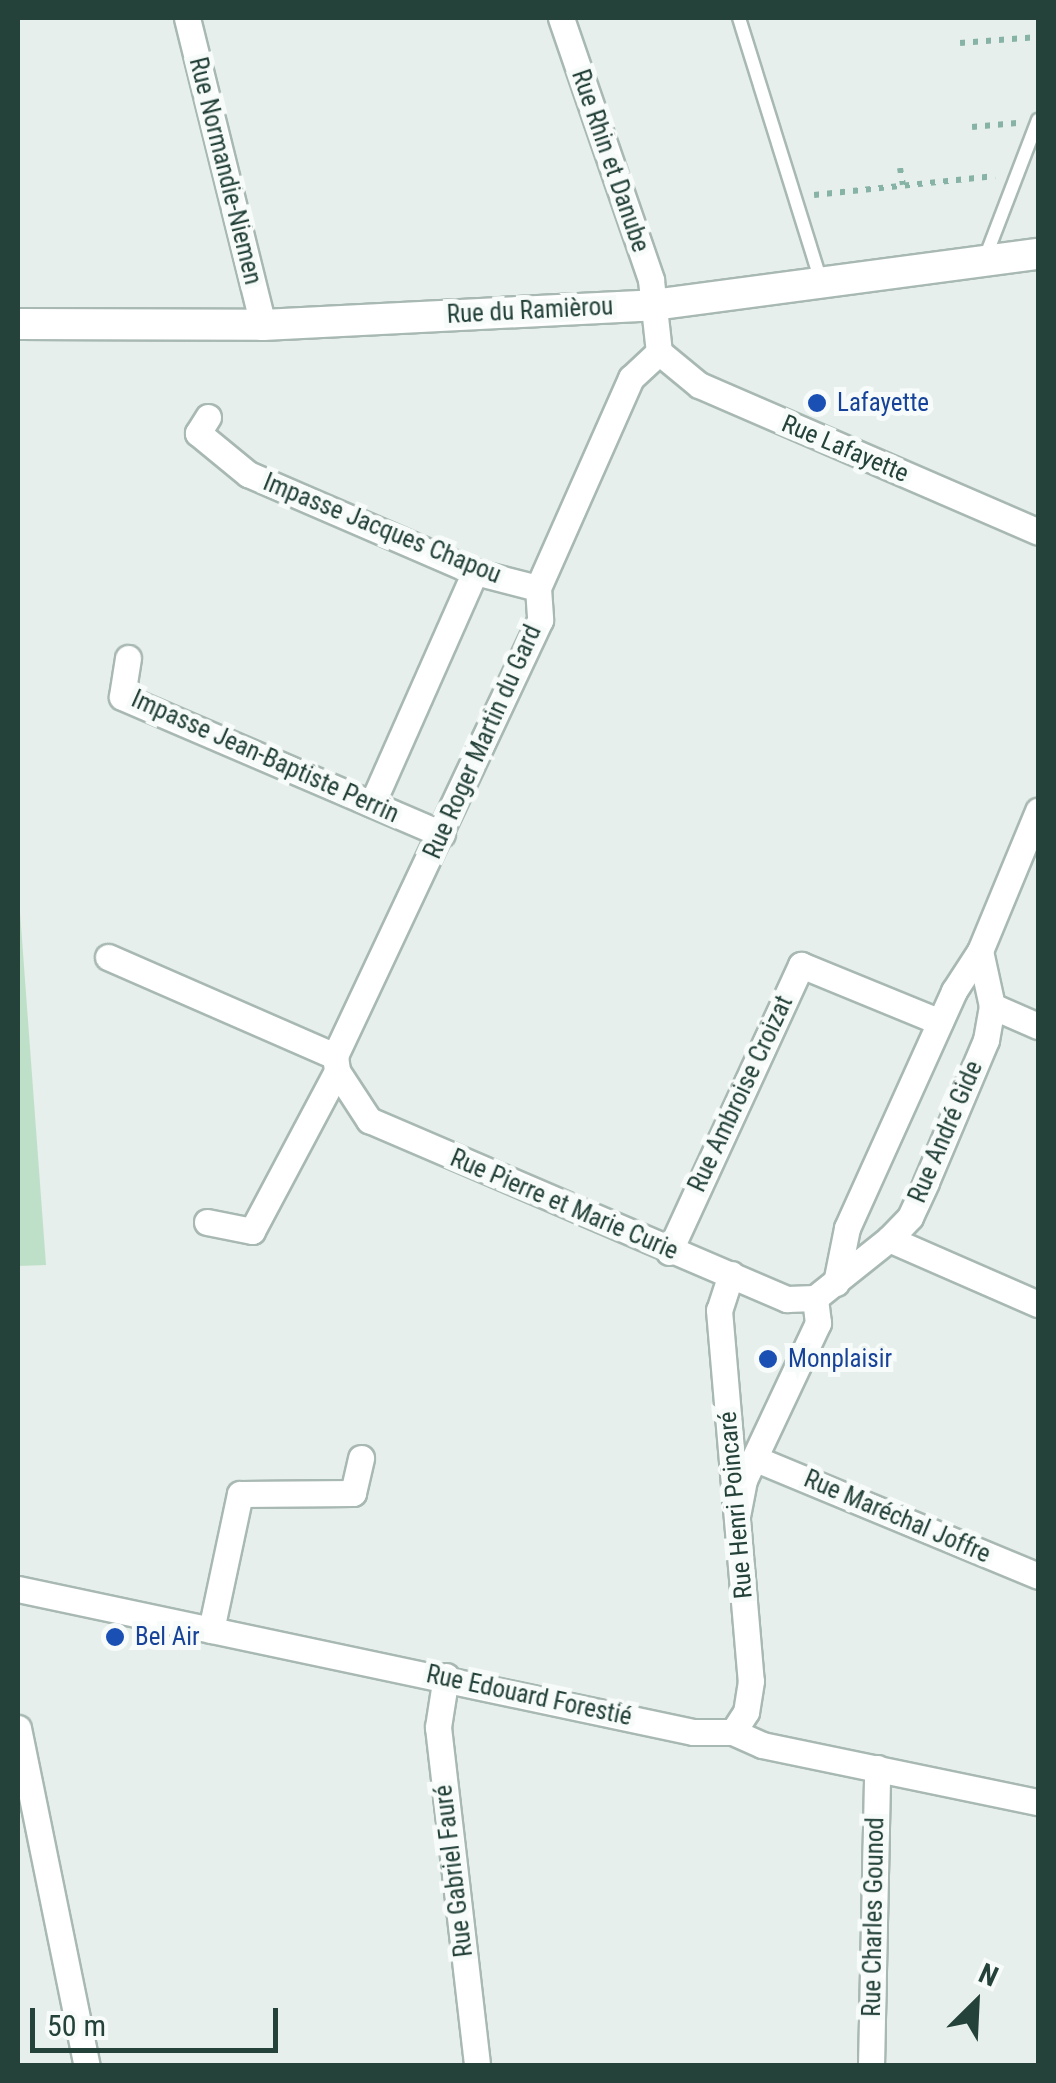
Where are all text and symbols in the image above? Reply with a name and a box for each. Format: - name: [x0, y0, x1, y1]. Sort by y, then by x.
- street label: Rue Normandie-Niemen: [182, 54, 268, 288]
- street label: Rue Rhin et Danube: [565, 66, 655, 256]
- street label: Rue du Ramièrou: [446, 292, 614, 330]
- place label: Lafayette: [837, 388, 929, 418]
- marker: Lafayette: [806, 392, 828, 414]
- street label: Rue Lafayette: [777, 409, 913, 489]
- street label: Impasse Jacques Chapou: [259, 468, 505, 590]
- street label: Rue Roger Martin du Gard: [418, 620, 548, 864]
- street label: Impasse Jean-Baptiste Perrin: [127, 684, 403, 830]
- street label: Rue Ambroise Croizat: [682, 991, 800, 1197]
- street label: Rue André Gide: [903, 1057, 989, 1207]
- street label: Rue Pierre et Marie Curie: [446, 1143, 682, 1267]
- place label: Monplaisir: [788, 1344, 892, 1374]
- marker: Monplaisir: [757, 1348, 779, 1370]
- street label: Rue Henri Poincaré: [713, 1410, 759, 1600]
- street label: Rue Maréchal Joffre: [799, 1464, 995, 1570]
- place label: Bel Air: [135, 1622, 200, 1652]
- marker: Bel Air: [104, 1626, 126, 1648]
- street label: Rue Edouard Forestié: [424, 1660, 634, 1732]
- street label: Rue Gabriel Fauré: [429, 1783, 479, 1959]
- street label: Rue Charles Gounod: [857, 1817, 891, 2017]
- north arrow: [926, 1953, 1026, 2053]
- text: N: [974, 1957, 1003, 1994]
- scale bar: [35, 1988, 282, 2050]
- text: 50 m: [47, 2008, 106, 2043]

